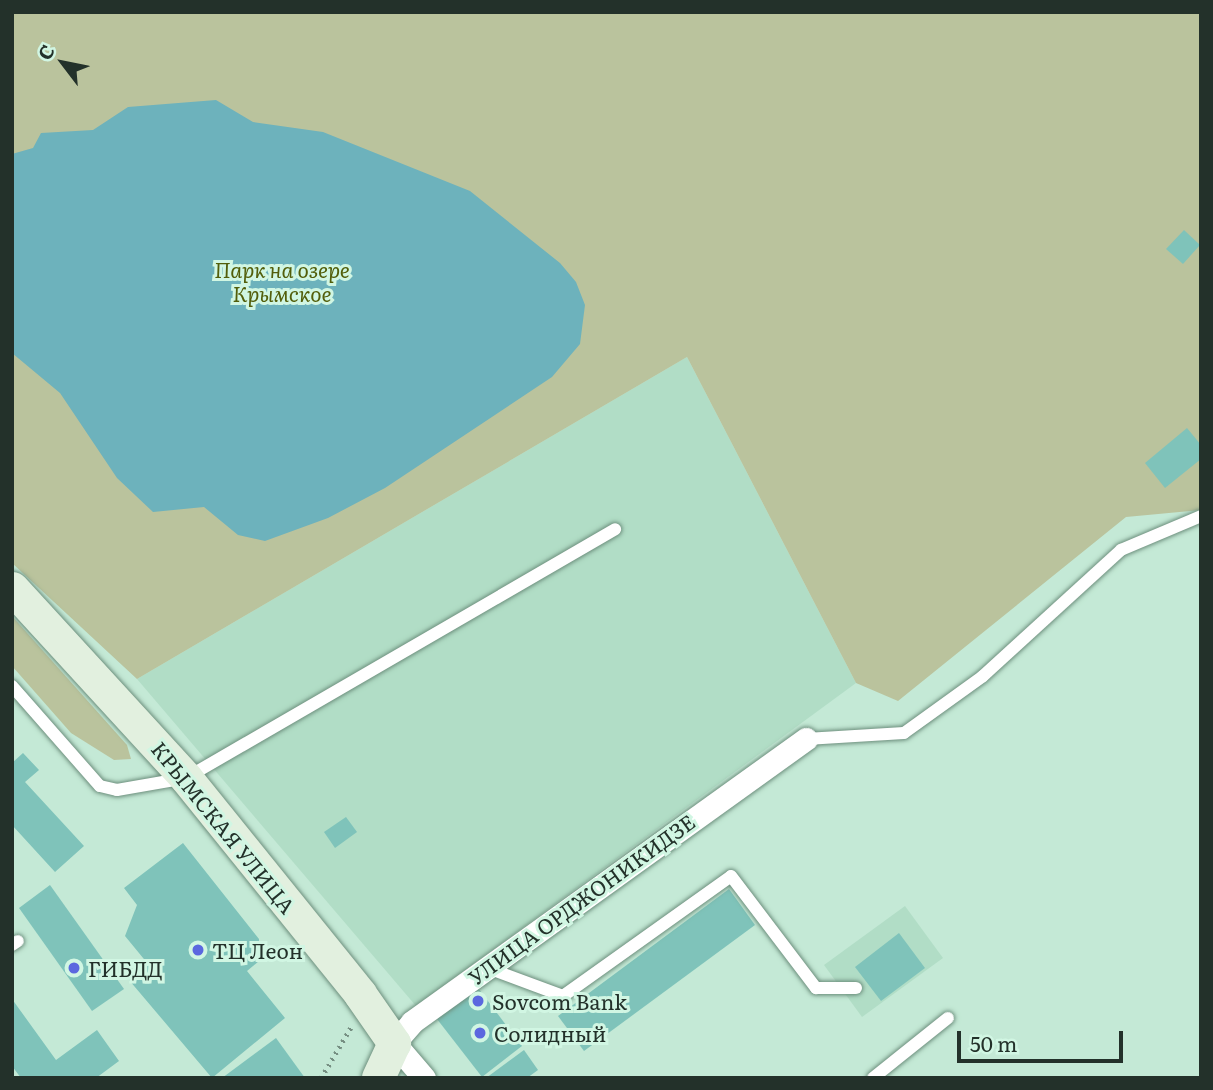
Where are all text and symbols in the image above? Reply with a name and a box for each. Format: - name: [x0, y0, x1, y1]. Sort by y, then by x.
- north arrow: [28, 28, 98, 98]
- text: С: [30, 39, 61, 65]
- park label: Парк на озере Крымское: [214, 256, 350, 306]
- street label: КРЫМСКАЯ УЛИЦА: [147, 736, 301, 918]
- street label: УЛИЦА ОРДЖОНИКИДЗЕ: [463, 808, 699, 990]
- place label: ТЦ Леон: [212, 937, 303, 963]
- marker: ТЦ Леон: [190, 942, 206, 958]
- place label: ГИБДД: [88, 955, 163, 981]
- marker: ГИБДД: [66, 960, 82, 976]
- place label: Sovcom Bank: [492, 988, 627, 1014]
- marker: Sovcom Bank: [470, 993, 486, 1009]
- scale bar: [961, 1016, 1127, 1060]
- place label: Солидный: [494, 1020, 606, 1046]
- marker: Солидный: [472, 1025, 488, 1041]
- text: 50 m: [970, 1027, 1017, 1058]

